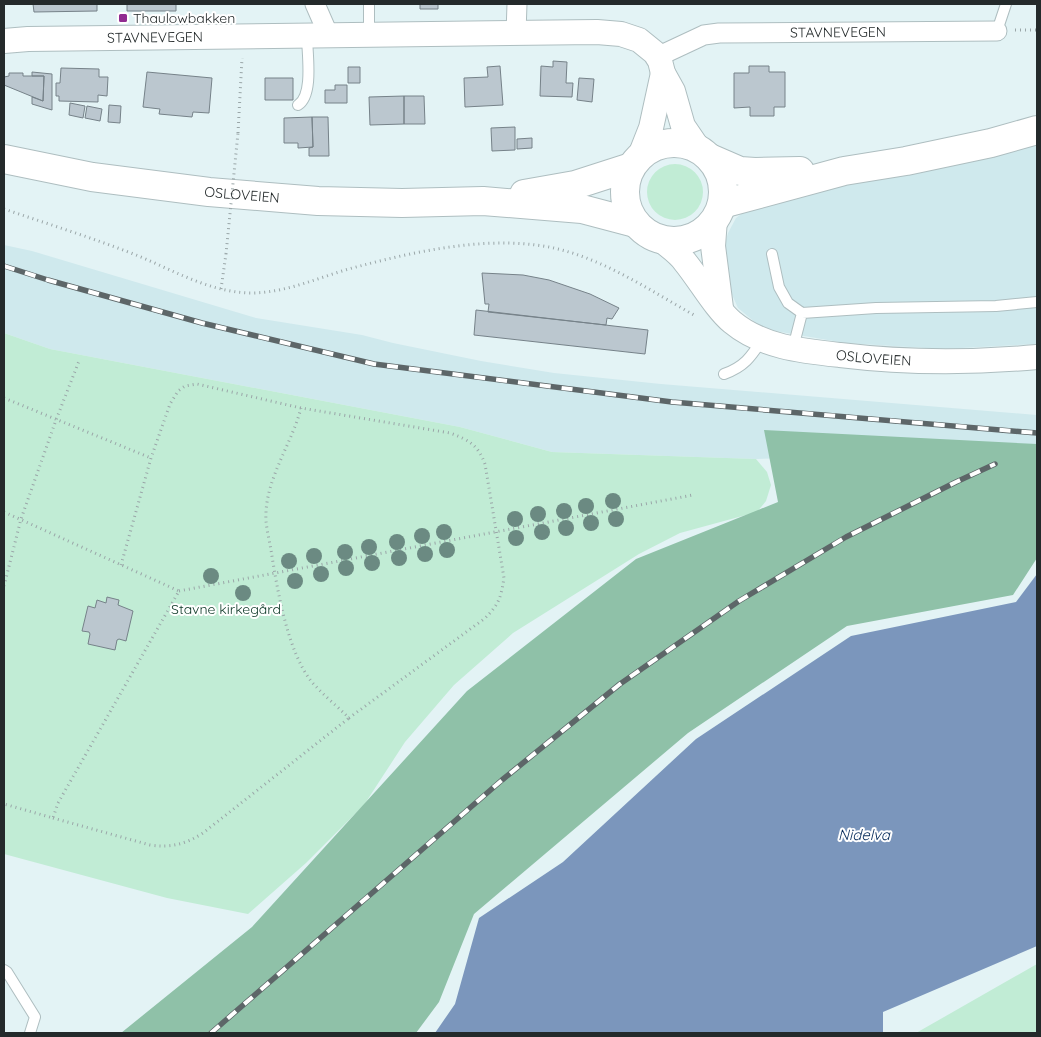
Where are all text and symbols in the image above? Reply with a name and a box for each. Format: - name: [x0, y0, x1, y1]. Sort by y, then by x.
- place label: Thaulowbakken: [133, 9, 235, 27]
- marker: Thaulowbakken: [117, 12, 129, 24]
- street label: STAVNEVEGEN: [790, 23, 886, 41]
- street label: STAVNEVEGEN: [107, 28, 203, 47]
- street label: OSLOVEIEN: [204, 183, 280, 207]
- street label: OSLOVEIEN: [835, 346, 912, 370]
- park label: Stavne kirkegård: [171, 600, 281, 618]
- water label: Nidelva: [838, 825, 891, 844]

